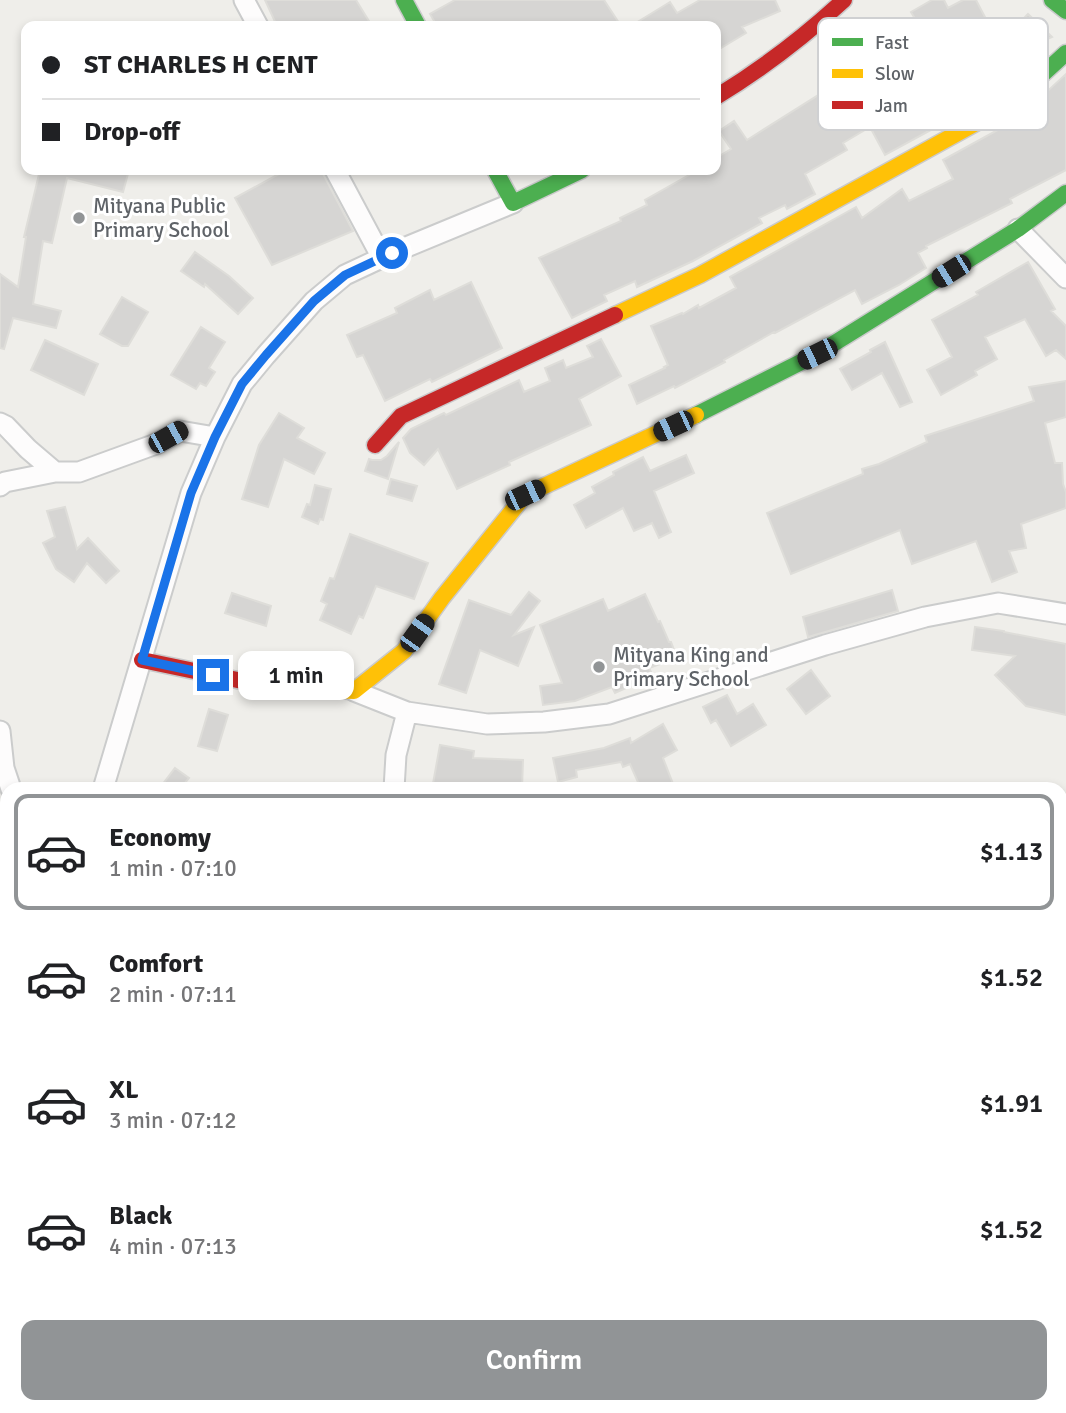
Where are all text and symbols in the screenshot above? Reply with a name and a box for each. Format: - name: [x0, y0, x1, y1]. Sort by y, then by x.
- legend: [818, 18, 1048, 130]
- text: Fast: [875, 31, 909, 55]
- text: ST CHARLES H CENT: [84, 49, 317, 81]
- text: Slow: [875, 62, 915, 86]
- text: Jam: [875, 94, 908, 118]
- text: Drop-off: [84, 116, 180, 148]
- place label: Mityana Public Primary School: [93, 193, 229, 243]
- marker: Mityana Public Primary School: [71, 210, 87, 226]
- route start: [376, 237, 408, 269]
- car: [928, 251, 975, 291]
- car: [794, 335, 841, 373]
- car: [650, 408, 697, 444]
- car: [145, 418, 192, 456]
- car: [502, 477, 549, 513]
- car: [397, 610, 438, 656]
- place label: Mityana King and Primary School: [613, 642, 769, 692]
- callout: 1 min: [238, 650, 353, 700]
- route end: [197, 659, 229, 691]
- marker: Mityana King and Primary School: [591, 659, 607, 675]
- text: 1 min: [268, 661, 324, 690]
- icon: car: [25, 821, 88, 884]
- text: Economy: [109, 822, 211, 854]
- text: $1.13: [980, 836, 1043, 868]
- text: 1 min · 07:10: [109, 854, 237, 883]
- icon: car: [25, 947, 88, 1010]
- text: Comfort: [109, 948, 203, 980]
- text: $1.52: [980, 962, 1043, 994]
- text: 2 min · 07:11: [109, 980, 237, 1009]
- icon: car: [25, 1073, 88, 1136]
- text: XL: [109, 1074, 139, 1106]
- text: $1.91: [980, 1088, 1043, 1120]
- text: 3 min · 07:12: [109, 1106, 237, 1135]
- icon: car: [25, 1199, 88, 1262]
- text: Black: [109, 1200, 172, 1232]
- text: $1.52: [980, 1214, 1043, 1246]
- text: 4 min · 07:13: [109, 1232, 237, 1261]
- button: Confirm: [21, 1320, 1047, 1400]

